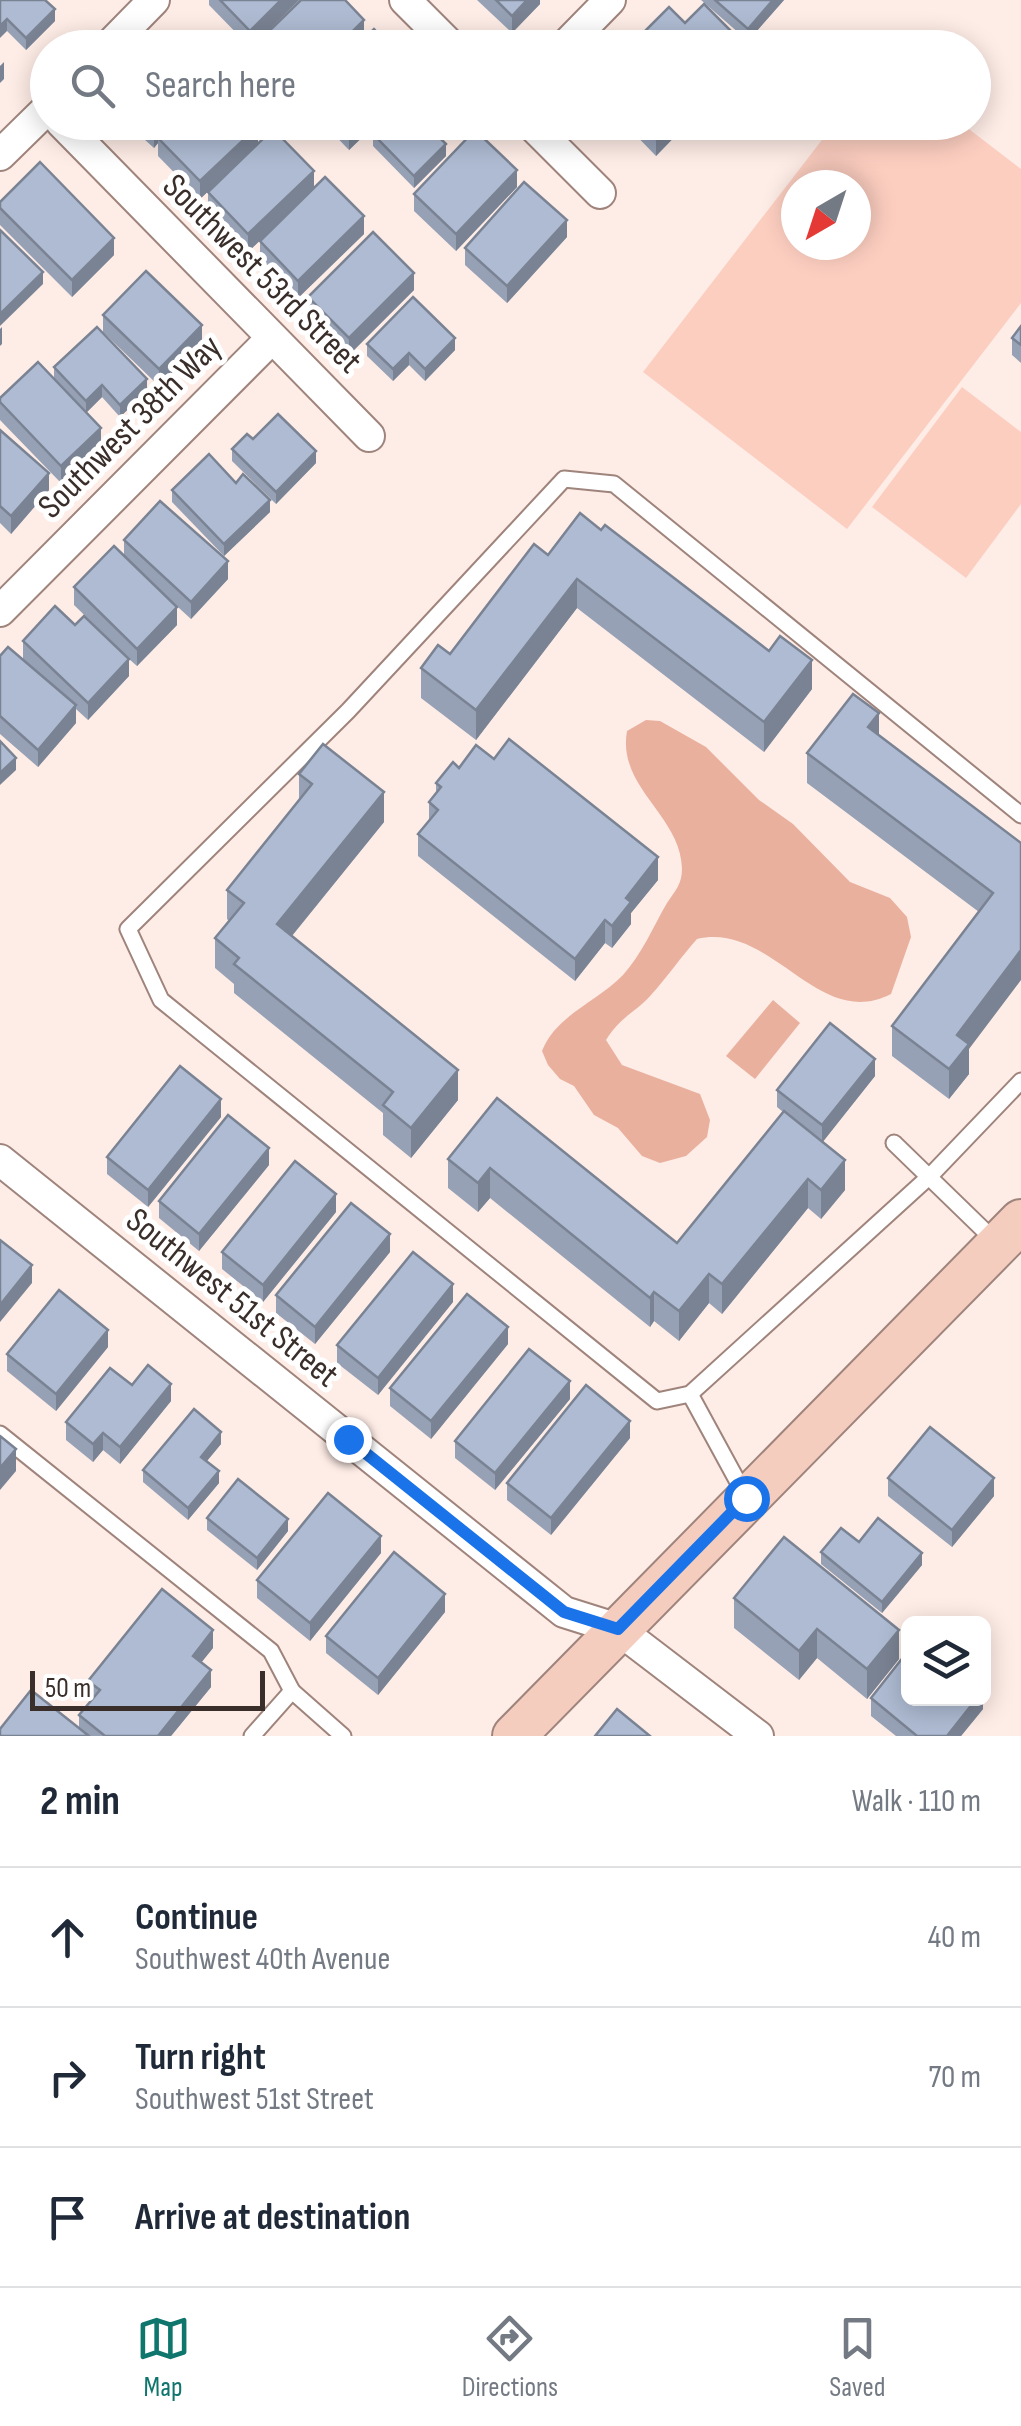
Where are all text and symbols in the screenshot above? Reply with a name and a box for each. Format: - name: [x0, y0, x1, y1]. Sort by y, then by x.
- search box: [30, 30, 991, 140]
- icon: search: [65, 58, 120, 113]
- text: Search here: [145, 63, 296, 108]
- street label: Southwest 53rd Street: [153, 165, 371, 383]
- north arrow: [781, 170, 871, 260]
- street label: Southwest 38th Way: [29, 326, 231, 528]
- street label: Southwest 51st Street: [117, 1199, 347, 1397]
- route end: [326, 1417, 372, 1463]
- route start: [724, 1476, 770, 1522]
- map controls: [901, 1616, 991, 1706]
- button: layers: [901, 1616, 991, 1706]
- scale bar: [30, 1666, 265, 1710]
- text: 50 m: [45, 1672, 91, 1705]
- text: 2 min: [40, 1776, 120, 1827]
- text: Walk · 110 m: [852, 1782, 981, 1821]
- text: Continue: [135, 1895, 258, 1940]
- icon: ahead: [40, 1910, 95, 1965]
- text: 40 m: [928, 1918, 981, 1957]
- text: Southwest 40th Avenue: [135, 1940, 390, 1979]
- text: Turn right: [135, 2035, 266, 2080]
- icon: right: [40, 2050, 95, 2105]
- text: 70 m: [928, 2058, 981, 2097]
- text: Southwest 51st Street: [135, 2080, 374, 2119]
- icon: arrive: [40, 2190, 95, 2245]
- text: Arrive at destination: [135, 2195, 410, 2240]
- tab: Map: [136, 2311, 191, 2404]
- tab: Directions: [462, 2311, 558, 2404]
- tab: Saved: [829, 2311, 885, 2404]

